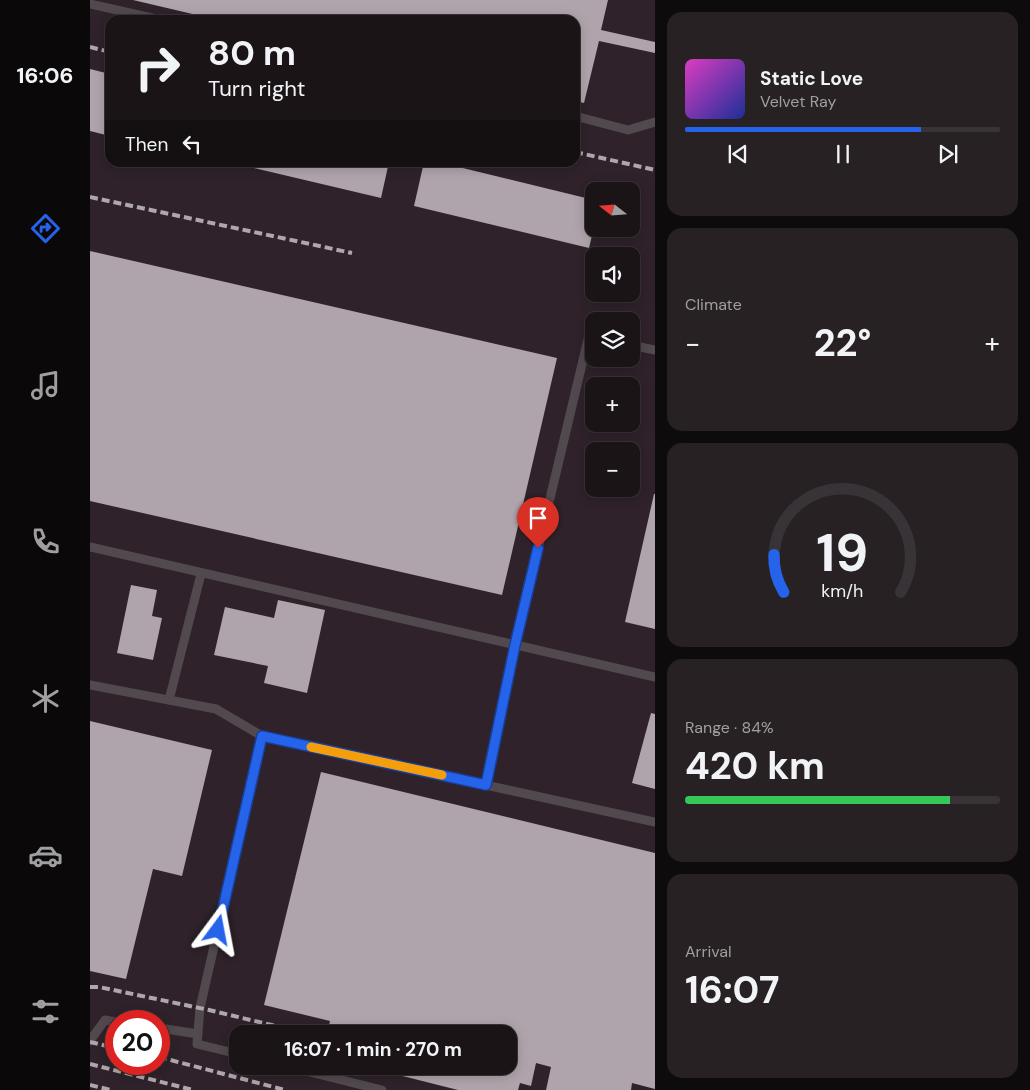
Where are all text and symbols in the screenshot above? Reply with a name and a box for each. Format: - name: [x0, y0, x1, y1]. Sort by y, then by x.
- text: 80 m: [208, 30, 296, 76]
- icon: right: [125, 35, 190, 100]
- text: 16:06: [17, 61, 73, 90]
- text: Static Love: [760, 66, 863, 91]
- text: Turn right: [208, 74, 305, 103]
- text: Velvet Ray: [760, 91, 836, 112]
- icon: left: [178, 130, 206, 158]
- text: Then: [125, 132, 168, 157]
- icon: previous: [724, 140, 752, 168]
- icon: pause: [829, 140, 857, 168]
- icon: next: [934, 140, 962, 168]
- north arrow: [585, 182, 640, 238]
- map controls: [585, 182, 640, 497]
- icon: directions: [28, 211, 63, 246]
- button: sound: [585, 247, 640, 302]
- text: Climate: [685, 294, 742, 315]
- button: layers: [585, 312, 640, 367]
- text: 22°: [814, 318, 871, 368]
- text: −: [685, 325, 700, 362]
- text: +: [985, 325, 1000, 362]
- icon: music: [28, 368, 63, 403]
- button: +: [585, 377, 640, 432]
- button: −: [585, 442, 640, 497]
- pin: [517, 497, 559, 548]
- icon: arrive: [524, 504, 552, 532]
- text: 19: [817, 519, 868, 587]
- icon: phone: [28, 524, 63, 559]
- text: km/h: [821, 579, 864, 603]
- icon: climate: [28, 681, 63, 716]
- text: Range · 84%: [685, 717, 774, 738]
- text: 420 km: [685, 741, 825, 791]
- icon: car: [28, 838, 63, 873]
- position arrow: [191, 903, 243, 955]
- text: Arrival: [685, 941, 732, 962]
- text: 16:07: [685, 965, 780, 1015]
- icon: filters: [28, 994, 63, 1029]
- speed limit sign: 20: [105, 1010, 170, 1075]
- text: 16:07 · 1 min · 270 m: [284, 1037, 462, 1062]

